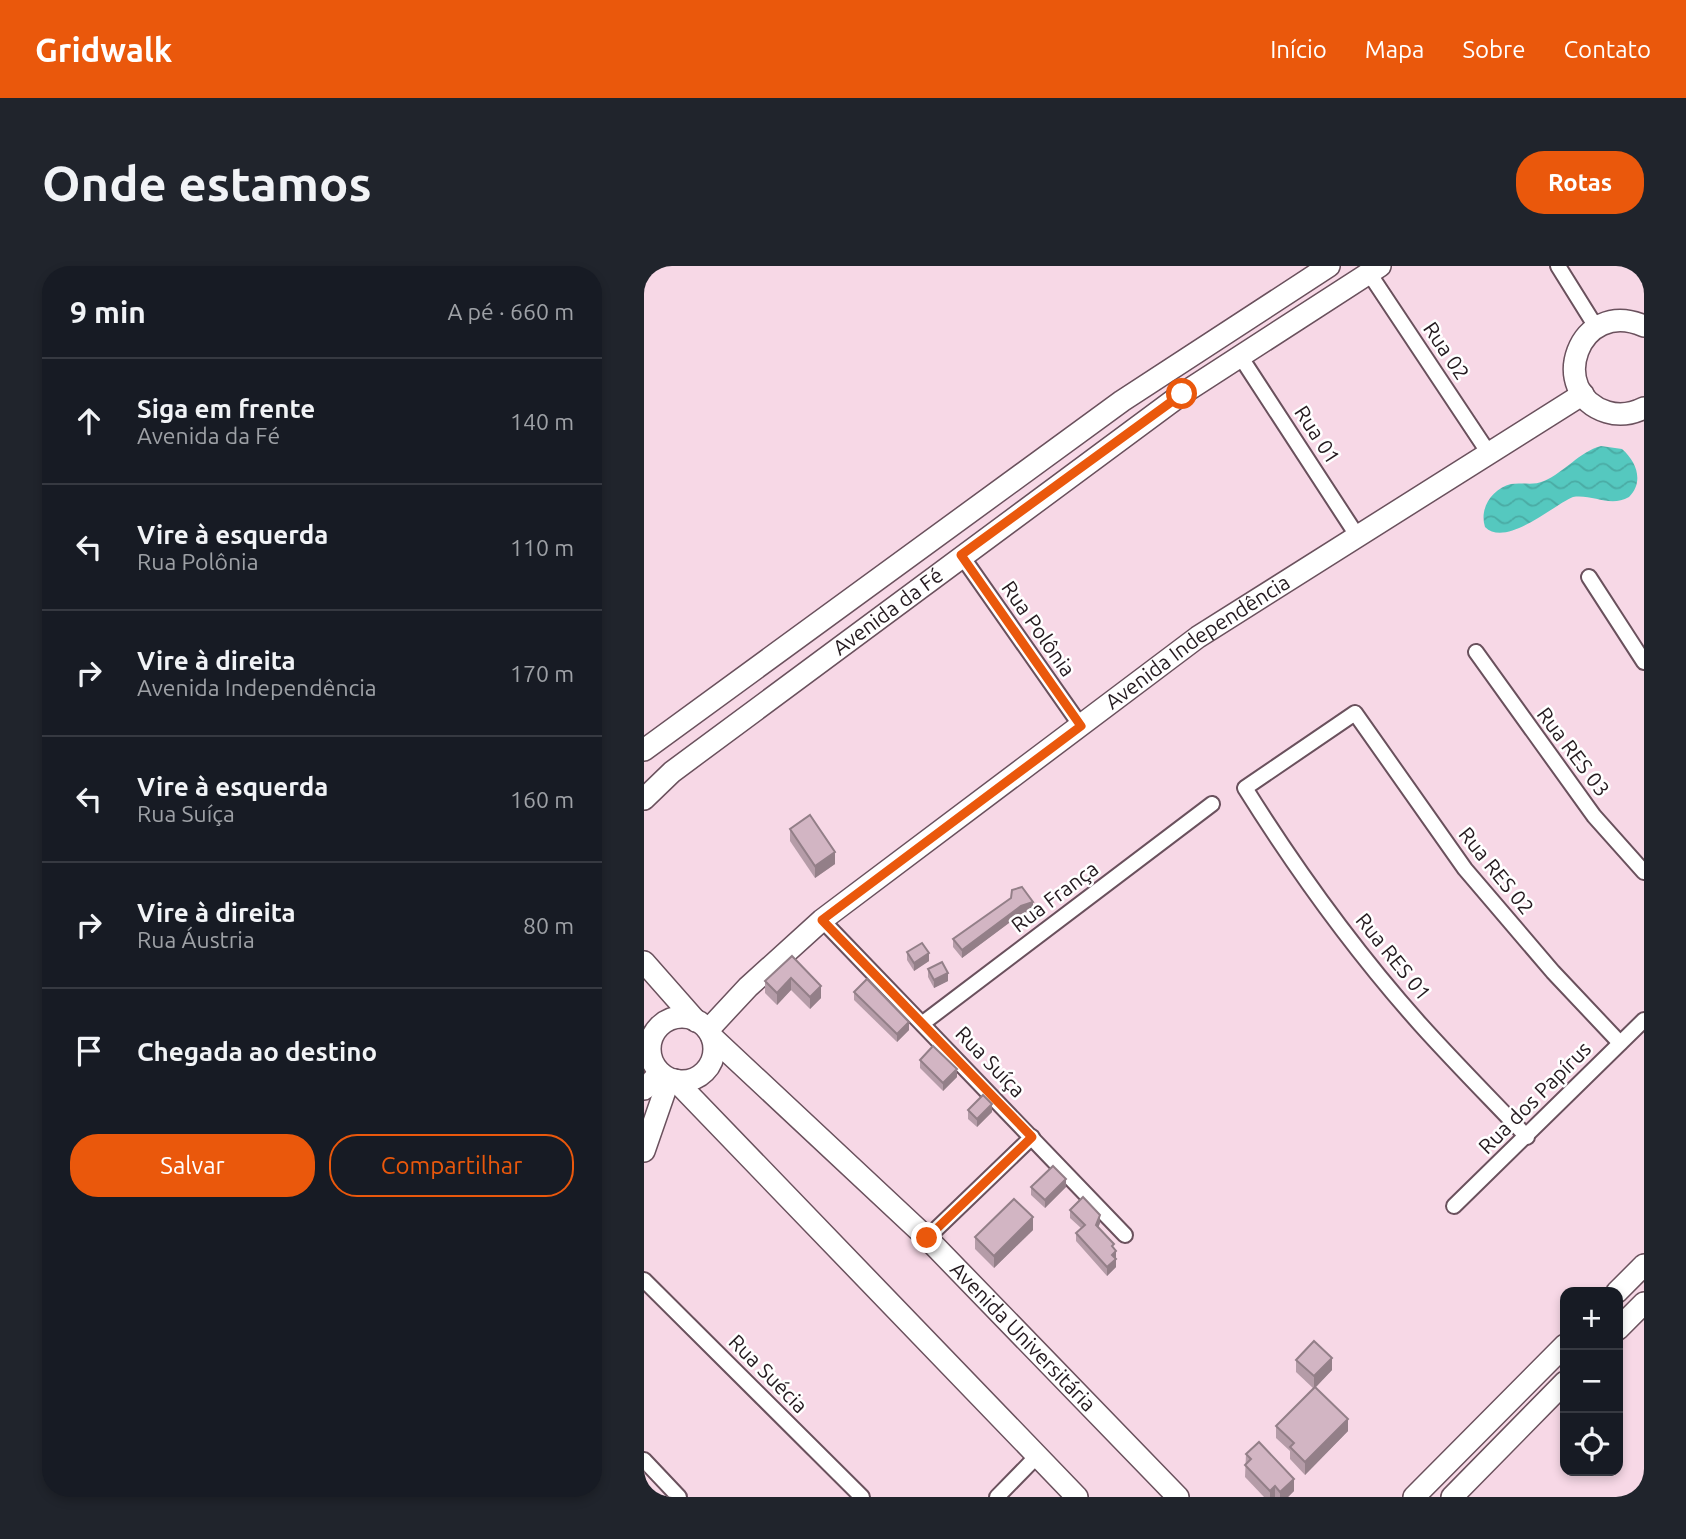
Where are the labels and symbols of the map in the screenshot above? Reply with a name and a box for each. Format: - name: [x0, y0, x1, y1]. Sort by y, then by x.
- street label: Rua 02: [1419, 317, 1475, 384]
- route start: [1166, 378, 1197, 409]
- street label: Rua 01: [1290, 401, 1345, 468]
- street label: Avenida da Fé: [828, 562, 947, 660]
- street label: Avenida Independência: [1100, 569, 1294, 714]
- street label: Rua Polônia: [997, 576, 1080, 681]
- street label: Rua RES 03: [1533, 702, 1615, 801]
- street label: Rua RES 02: [1454, 822, 1539, 919]
- street label: Rua França: [1006, 856, 1103, 937]
- street label: Rua RES 01: [1351, 908, 1436, 1005]
- street label: Rua Suíça: [951, 1021, 1030, 1102]
- street label: Rua dos Papírus: [1473, 1036, 1595, 1158]
- route end: [911, 1222, 942, 1253]
- street label: Avenida Universitária: [946, 1257, 1101, 1416]
- street label: Rua Suécia: [725, 1329, 813, 1417]

